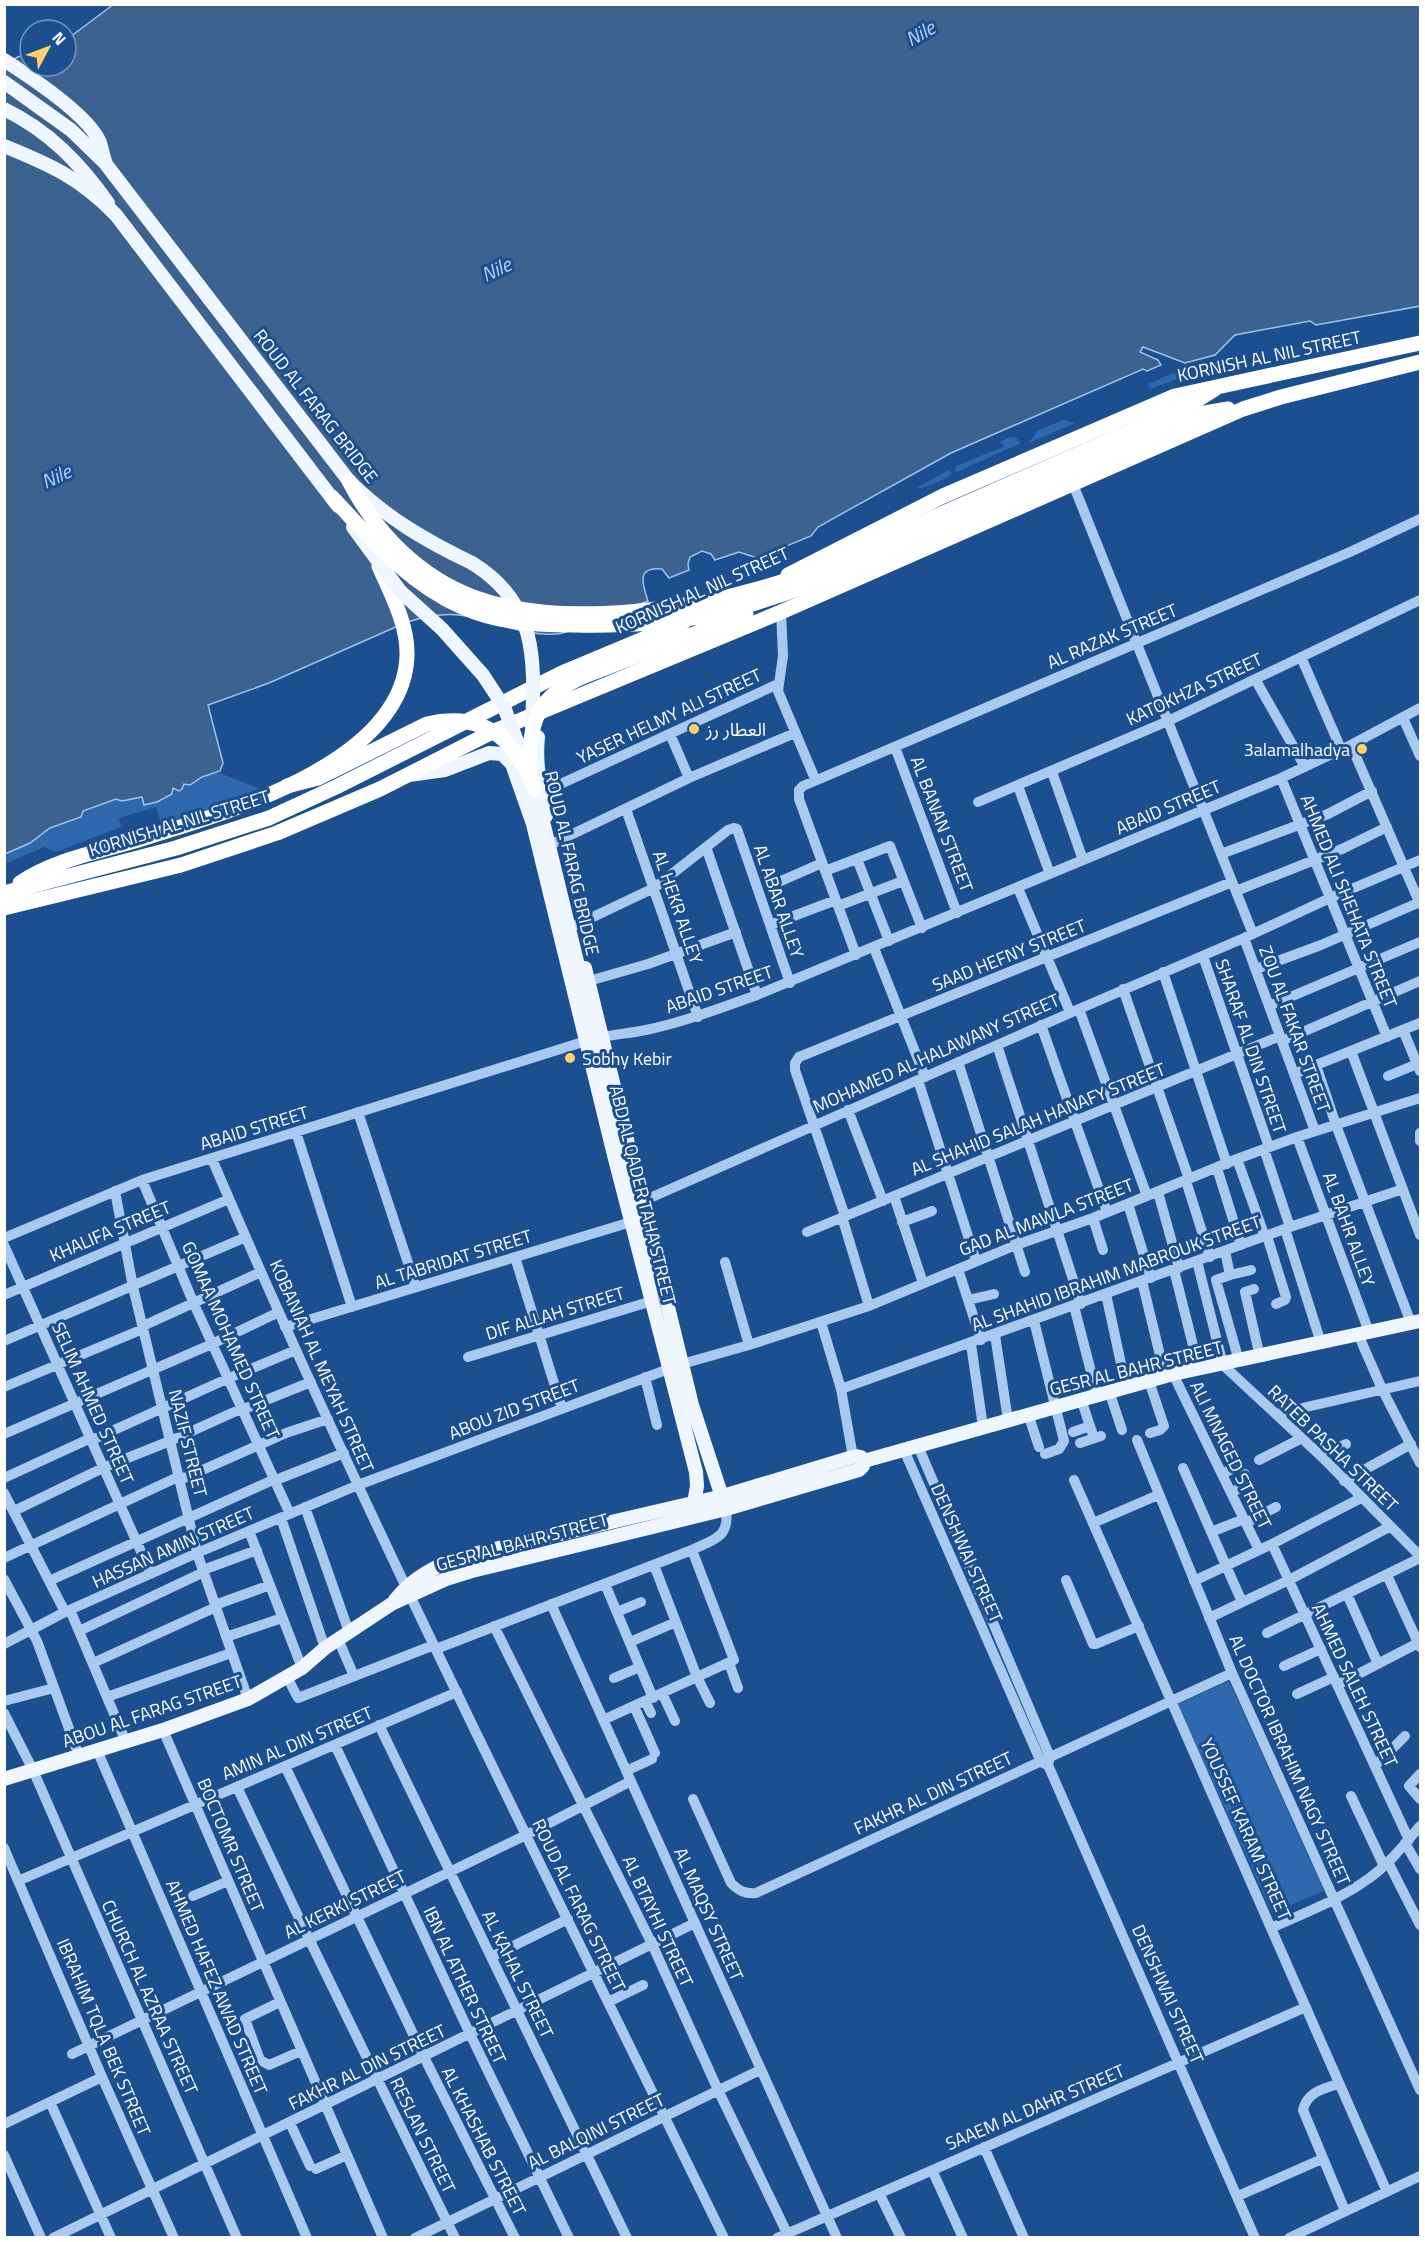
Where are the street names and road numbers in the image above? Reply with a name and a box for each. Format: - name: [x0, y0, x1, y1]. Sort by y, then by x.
- street label: ROUD AL FARAG BRIDGE: [247, 323, 385, 489]
- street label: KORNISH AL NIL STREET: [1174, 323, 1364, 389]
- street label: KORNISH AL NIL STREET: [611, 539, 794, 640]
- street label: AL RAZAK STREET: [1043, 596, 1182, 676]
- street label: KATOKHZA STREET: [1121, 645, 1267, 732]
- street label: YASER HELMY ALI STREET: [572, 661, 766, 771]
- street label: AL BANAN STREET: [904, 752, 981, 896]
- street label: ROUD AL FARAG BRIDGE: [538, 768, 606, 958]
- street label: ABAID STREET: [1111, 772, 1225, 841]
- street label: KORNISH AL NIL STREET: [85, 783, 273, 863]
- street label: AHMED ALI SHEHATA STREET: [1294, 790, 1404, 1012]
- street label: AL ABAR ALLEY: [747, 841, 811, 962]
- street label: AL HEKR ALLEY: [646, 847, 710, 968]
- street label: SAAD HEFNY STREET: [928, 912, 1090, 998]
- street label: ZOU AL FAKAR STREET: [1252, 942, 1338, 1117]
- street label: SHARAF AL DIN STREET: [1208, 955, 1294, 1137]
- street label: ABAID STREET: [662, 958, 777, 1020]
- street label: MOHAMED AL HALAWANY STREET: [808, 986, 1064, 1120]
- street label: AL SHAHID SALAH HANAFY STREET: [907, 1055, 1170, 1183]
- street label: ABD AL QADER TAHA STREET: [603, 1082, 684, 1308]
- street label: ABAID STREET: [196, 1099, 312, 1157]
- street label: AL BAHR ALLEY: [1316, 1168, 1382, 1290]
- street label: GAD AL MAWLA STREET: [955, 1171, 1138, 1263]
- street label: KHALIFA STREET: [45, 1193, 175, 1269]
- street label: AL SHAHID IBRAHIM MABROUK STREET: [967, 1208, 1265, 1338]
- street label: AL TABRIDAT STREET: [371, 1222, 536, 1296]
- street label: GOMAA MOHAMED STREET: [175, 1237, 287, 1444]
- street label: KOBANIAH AL MEYAH STREET: [263, 1255, 381, 1477]
- street label: DIF ALLAH STREET: [482, 1279, 628, 1347]
- street label: SELIM AHMED STREET: [45, 1318, 141, 1489]
- street label: GESR AL BAHR STREET: [1047, 1333, 1226, 1403]
- street label: ABOU ZID STREET: [444, 1371, 584, 1446]
- street label: ALI MNAGED STREET: [1183, 1376, 1279, 1534]
- street label: RATEB PASHA STREET: [1262, 1378, 1405, 1518]
- street label: NAZIF STREET: [162, 1386, 215, 1500]
- street label: DENSHWAI STREET: [924, 1479, 1010, 1627]
- street label: HASSAN AMIN STREET: [88, 1499, 259, 1595]
- street label: GESR AL BAHR STREET: [433, 1506, 612, 1578]
- street label: AHMED SALEH STREET: [1305, 1599, 1405, 1772]
- street label: AL DOCTOR IBRAHIM NAGY STREET: [1222, 1630, 1358, 1890]
- street label: ABOU AL FARAG STREET: [59, 1667, 246, 1754]
- street label: AMIN AL DIN STREET: [217, 1699, 377, 1787]
- street label: YOUSSEF KARAM STREET: [1194, 1734, 1299, 1925]
- street label: FAKHR AL DIN STREET: [849, 1744, 1017, 1842]
- street label: BOCTOMR STREET: [191, 1774, 272, 1917]
- street label: ROUD AL FARAG STREET: [525, 1814, 633, 1996]
- street label: AL MAQSY STREET: [667, 1843, 751, 1986]
- street label: AL BTAYHI STREET: [616, 1851, 701, 1992]
- street label: AL KERKI STREET: [279, 1863, 411, 1945]
- street label: AHMED HAFEZ AWAD STREET: [159, 1875, 275, 2099]
- street label: CHURCH AL AZRAA STREET: [95, 1895, 205, 2099]
- street label: IBN AL ATHER STREET: [417, 1902, 514, 2069]
- street label: AL KAHAL STREET: [475, 1905, 561, 2043]
- street label: DENSHWAI STREET: [1125, 1920, 1211, 2068]
- street label: IBRAHIM TQLA BEK STREET: [50, 1934, 158, 2140]
- street label: FAKHR AL DIN STREET: [284, 2017, 451, 2117]
- street label: SAAEM AL DAHR STREET: [941, 2057, 1129, 2157]
- street label: AL KHASHAB STREET: [435, 2062, 533, 2221]
- street label: RESLAN STREET: [383, 2072, 463, 2198]
- street label: AL BALQINI STREET: [523, 2086, 670, 2176]

